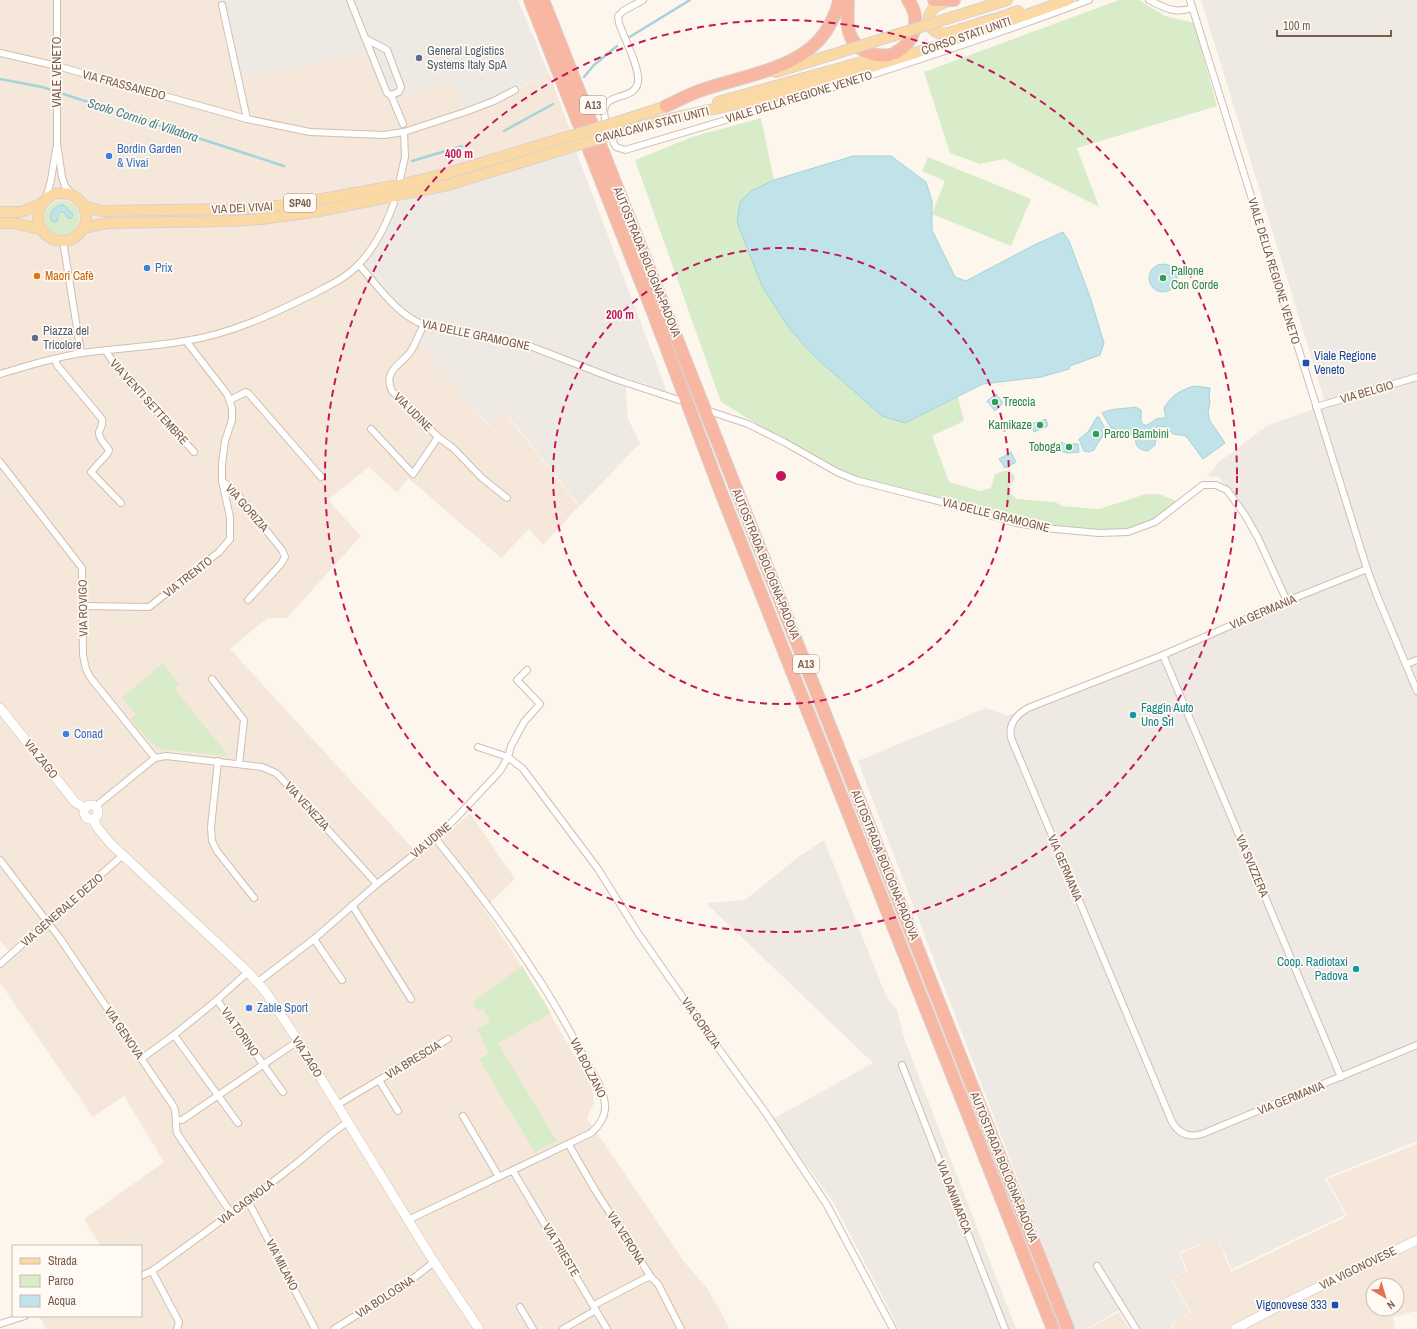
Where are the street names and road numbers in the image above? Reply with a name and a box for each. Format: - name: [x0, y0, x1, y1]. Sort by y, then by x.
- street label: CORSO STATI UNITI: [919, 13, 1013, 59]
- street label: VIALE VENETO: [49, 36, 65, 107]
- street label: VIA FRASSANEDO: [80, 66, 168, 104]
- street label: VIALE DELLA REGIONE VENETO: [724, 67, 875, 127]
- road number: A13: [580, 96, 606, 114]
- street label: CAVALCAVIA STATI UNITI: [593, 103, 711, 147]
- street label: AUTOSTRADA BOLOGNA-PADOVA: [609, 184, 685, 340]
- road number: SP40: [284, 194, 316, 212]
- street label: VIALE DELLA REGIONE VENETO: [1244, 196, 1304, 347]
- street label: VIA DEI VIVAI: [211, 198, 273, 218]
- street label: VIA DELLE GRAMOGNE: [420, 316, 532, 354]
- street label: VIA VENTI SETTEMBRE: [106, 356, 192, 448]
- street label: VIA BELGIO: [1338, 377, 1396, 407]
- street label: VIA UDINE: [390, 389, 436, 435]
- street label: VIA GORIZIA: [222, 481, 273, 536]
- street label: AUTOSTRADA BOLOGNA-PADOVA: [728, 486, 804, 642]
- street label: VIA DELLE GRAMOGNE: [940, 494, 1052, 536]
- street label: VIA TRENTO: [160, 553, 216, 601]
- street label: VIA ROVIGO: [74, 579, 91, 637]
- street label: VIA GERMANIA: [1227, 591, 1299, 633]
- road number: A13: [793, 655, 819, 673]
- street label: VIA ZAGO: [20, 736, 62, 782]
- street label: VIA VENEZIA: [281, 778, 333, 834]
- street label: AUTOSTRADA BOLOGNA-PADOVA: [847, 787, 923, 943]
- street label: VIA UDINE: [407, 818, 455, 862]
- street label: VIA GERMANIA: [1044, 832, 1086, 904]
- street label: VIA SVIZZERA: [1232, 832, 1272, 900]
- street label: VIA GENERALE DEZIO: [17, 869, 107, 950]
- street label: VIA GORIZIA: [678, 994, 725, 1052]
- street label: VIA GENOVA: [101, 1004, 147, 1062]
- street label: VIA TORINO: [217, 1004, 263, 1060]
- street label: VIA ZAGO: [288, 1033, 326, 1081]
- street label: VIA BOLZANO: [566, 1035, 610, 1101]
- street label: VIA BRESCIA: [383, 1037, 444, 1083]
- street label: VIA GERMANIA: [1255, 1077, 1327, 1119]
- street label: AUTOSTRADA BOLOGNA-PADOVA: [966, 1089, 1042, 1245]
- street label: VIA DANIMARCA: [933, 1158, 975, 1236]
- street label: VIA CAGNOLA: [215, 1175, 278, 1228]
- street label: VIA VERONA: [603, 1208, 649, 1268]
- street label: VIA TRIESTE: [539, 1220, 583, 1280]
- street label: VIA MILANO: [262, 1237, 302, 1294]
- street label: VIA VIGONOVESE: [1317, 1242, 1399, 1294]
- street label: VIA BOLOGNA: [353, 1272, 418, 1322]

